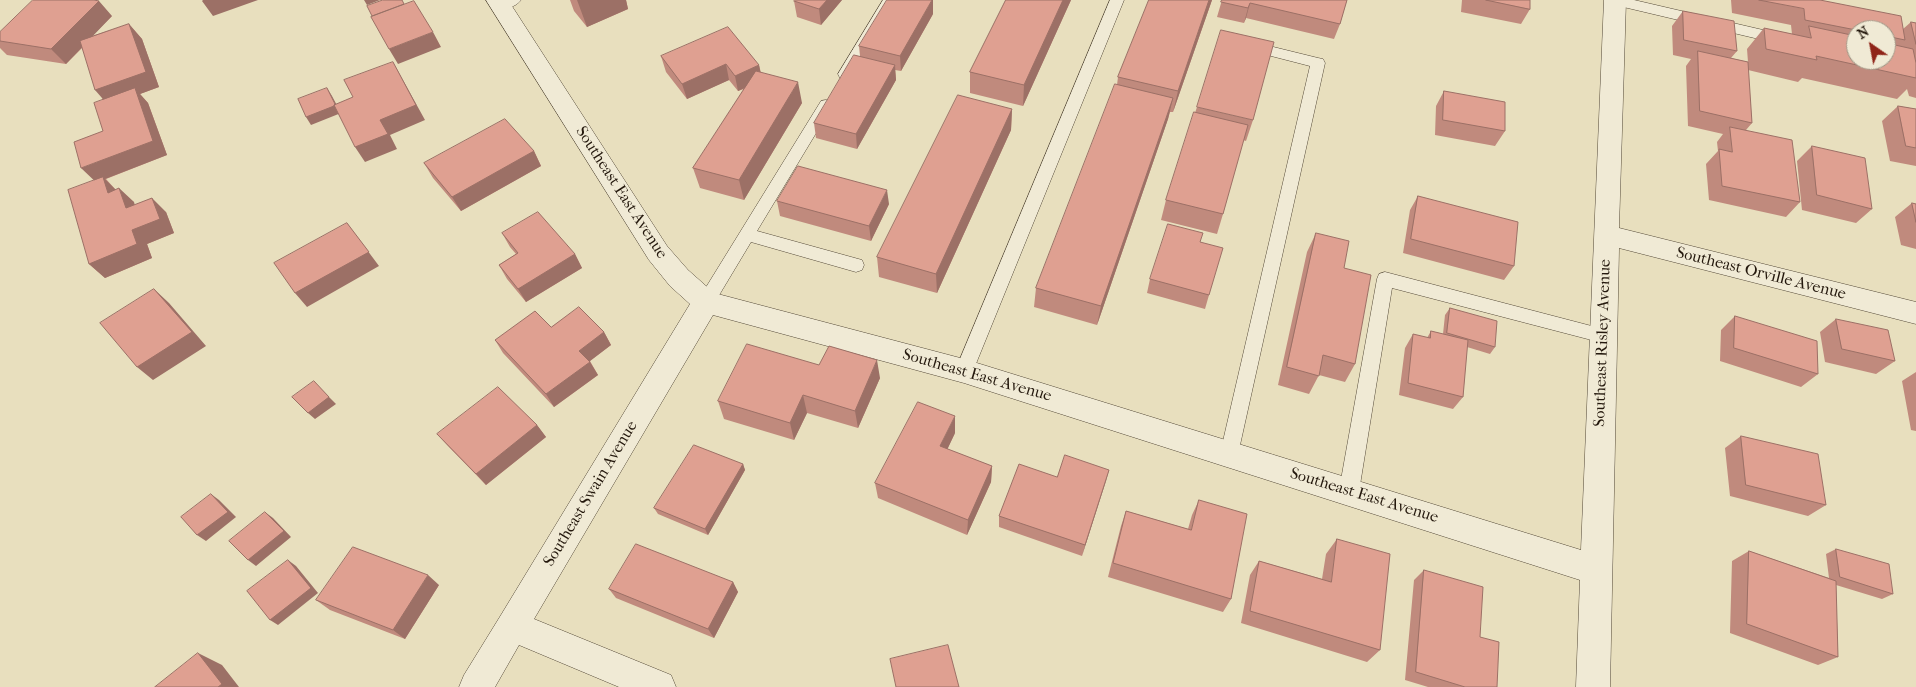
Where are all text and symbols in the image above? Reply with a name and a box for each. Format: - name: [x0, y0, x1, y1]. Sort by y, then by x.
- north arrow: [1846, 20, 1896, 70]
- text: N: [1854, 23, 1872, 43]
- street label: Southeast East Avenue: [571, 123, 671, 263]
- street label: Southeast Orville Avenue: [1674, 244, 1848, 304]
- street label: Southeast Risley Avenue: [1590, 259, 1616, 427]
- street label: Southeast East Avenue: [900, 346, 1054, 406]
- street label: Southeast Swain Avenue: [540, 418, 642, 570]
- street label: Southeast East Avenue: [1288, 464, 1440, 528]

